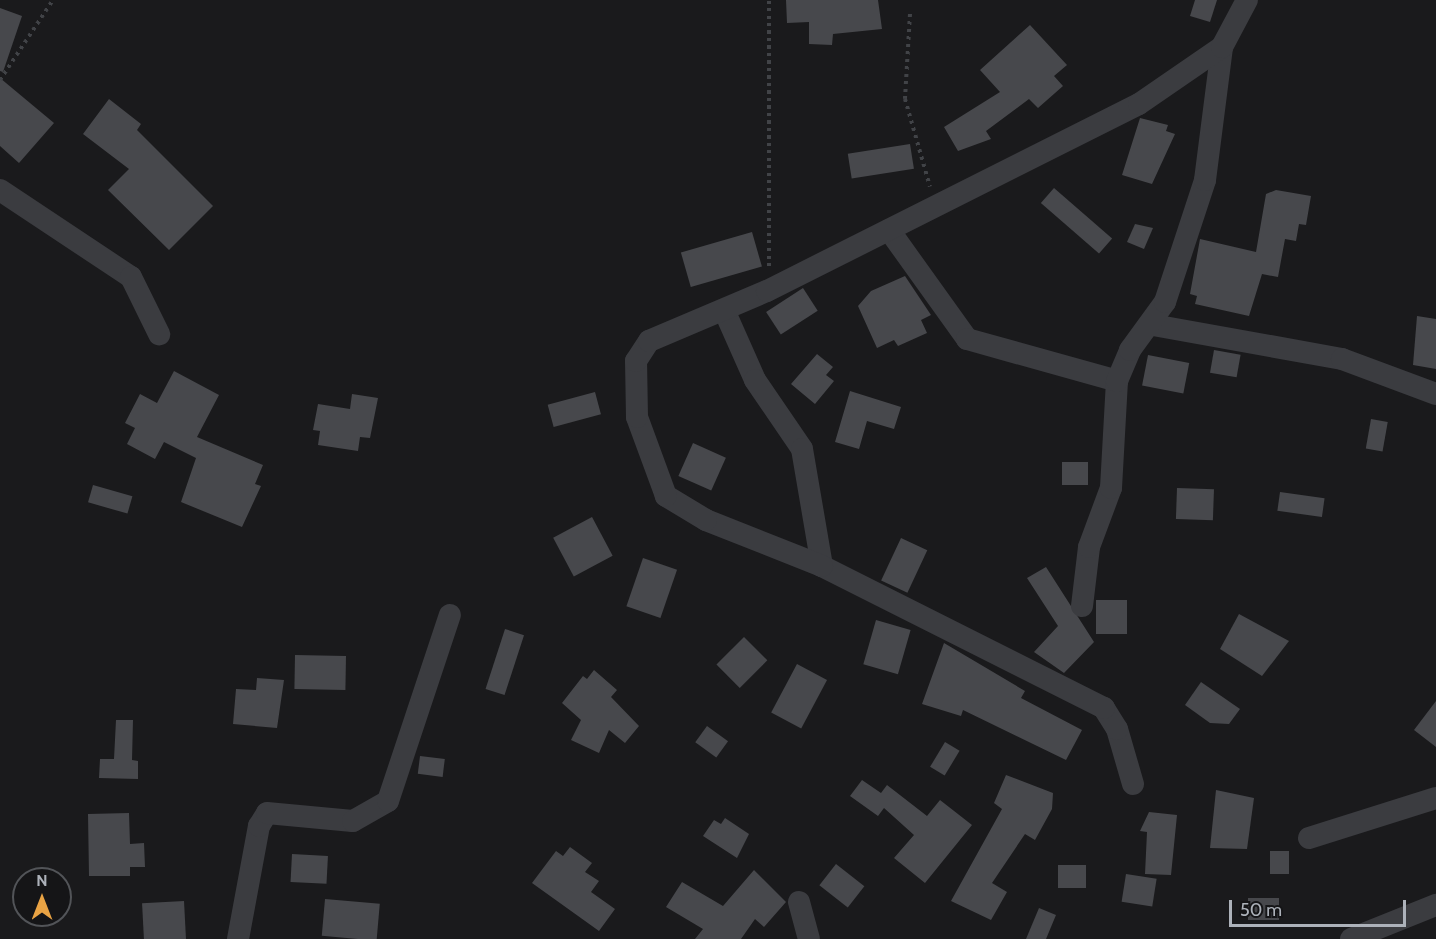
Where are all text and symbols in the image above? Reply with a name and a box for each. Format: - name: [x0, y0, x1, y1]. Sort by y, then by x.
- north arrow: [12, 867, 72, 927]
- text: N: [36, 871, 48, 890]
- scale bar: [1232, 888, 1409, 926]
- text: 50 m: [1240, 899, 1282, 921]

